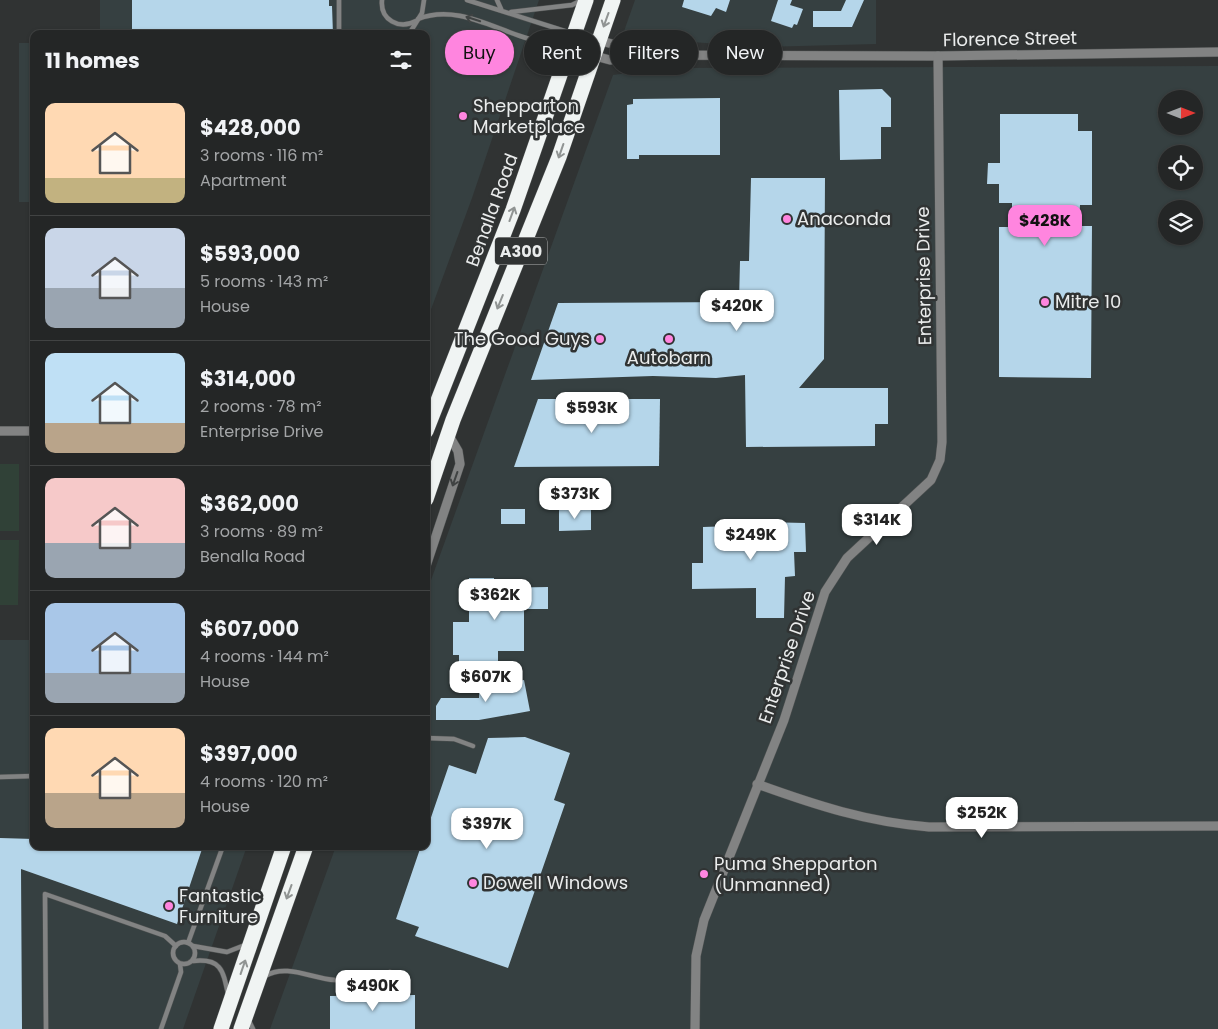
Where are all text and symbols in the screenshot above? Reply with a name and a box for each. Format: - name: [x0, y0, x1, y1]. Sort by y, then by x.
- one-way arrow: [601, 11, 610, 27]
- one-way arrow: [465, 13, 481, 23]
- street label: Florence Street: [943, 25, 1077, 52]
- chip: Buy: [445, 30, 514, 75]
- chip: Rent: [524, 30, 600, 75]
- chip: Filters: [610, 30, 698, 75]
- chip: New: [708, 30, 782, 75]
- text: 11 homes: [45, 46, 140, 75]
- icon: filters: [387, 46, 415, 74]
- north arrow: [1158, 90, 1202, 135]
- map controls: [1158, 90, 1203, 245]
- place label: Shepparton Marketplace: [473, 93, 585, 139]
- marker: Shepparton Marketplace: [457, 110, 469, 122]
- text: $428,000: [200, 113, 301, 142]
- icon: home: [85, 123, 145, 183]
- one-way arrow: [555, 143, 565, 159]
- text: 3 rooms · 116 m²: [200, 144, 323, 167]
- button: locate: [1158, 145, 1203, 190]
- street label: Benalla Road: [460, 150, 524, 270]
- text: Apartment: [200, 169, 287, 192]
- button: layers: [1158, 200, 1203, 245]
- pin: $428K: [1010, 204, 1080, 247]
- one-way arrow: [508, 206, 517, 222]
- place label: Anaconda: [797, 206, 891, 231]
- street label: Enterprise Drive: [910, 206, 937, 346]
- text: $428K: [1019, 209, 1071, 232]
- marker: Anaconda: [781, 213, 793, 225]
- road number: A300: [495, 238, 547, 264]
- text: $593,000: [200, 239, 300, 268]
- icon: home: [85, 248, 145, 308]
- text: 5 rooms · 143 m²: [200, 270, 328, 293]
- place label: Mitre 10: [1055, 289, 1121, 314]
- pin: $420K: [702, 290, 772, 332]
- one-way arrow: [495, 294, 505, 309]
- text: $420K: [711, 294, 763, 317]
- text: House: [200, 295, 250, 318]
- marker: Mitre 10: [1039, 296, 1051, 308]
- place label: The Good Guys: [454, 326, 590, 351]
- marker: The Good Guys: [594, 333, 606, 345]
- marker: Autobarn: [663, 333, 675, 345]
- place label: Autobarn: [627, 345, 711, 370]
- text: $314,000: [200, 364, 296, 393]
- icon: home: [85, 373, 145, 433]
- pin: $593K: [557, 392, 627, 434]
- text: 2 rooms · 78 m²: [200, 395, 322, 418]
- text: $593K: [566, 396, 618, 419]
- text: Enterprise Drive: [200, 420, 324, 443]
- one-way arrow: [450, 471, 460, 487]
- pin: $373K: [540, 478, 610, 520]
- text: $373K: [550, 482, 600, 505]
- text: $362,000: [200, 489, 299, 518]
- icon: home: [85, 498, 145, 558]
- pin: $314K: [842, 504, 912, 546]
- text: $314K: [853, 508, 901, 531]
- pin: $249K: [716, 518, 786, 561]
- text: 3 rooms · 89 m²: [200, 520, 323, 543]
- text: $249K: [725, 523, 777, 546]
- text: Benalla Road: [200, 545, 305, 568]
- pin: $362K: [460, 578, 530, 621]
- text: $362K: [470, 583, 520, 606]
- street label: Enterprise Drive: [752, 587, 821, 727]
- text: $607,000: [200, 614, 299, 643]
- icon: home: [85, 623, 145, 683]
- text: 4 rooms · 144 m²: [200, 645, 329, 668]
- pin: $607K: [451, 660, 521, 703]
- text: $607K: [461, 665, 511, 688]
- text: House: [200, 670, 250, 693]
- text: $397,000: [200, 739, 298, 768]
- icon: home: [85, 748, 145, 808]
- text: 4 rooms · 120 m²: [200, 770, 328, 793]
- text: House: [200, 795, 250, 818]
- pin: $252K: [947, 796, 1017, 839]
- text: $252K: [957, 801, 1007, 824]
- pin: $397K: [452, 808, 522, 850]
- text: $397K: [462, 812, 512, 835]
- place label: Puma Shepparton (Unmanned): [714, 851, 878, 897]
- marker: Puma Shepparton (Unmanned): [698, 868, 710, 880]
- place label: Dowell Windows: [483, 870, 628, 895]
- marker: Dowell Windows: [467, 877, 479, 889]
- place label: Fantastic Furniture: [179, 883, 262, 929]
- one-way arrow: [284, 884, 293, 899]
- marker: Fantastic Furniture: [163, 900, 175, 912]
- one-way arrow: [239, 959, 249, 975]
- pin: $490K: [338, 970, 408, 1012]
- text: $490K: [347, 974, 399, 997]

